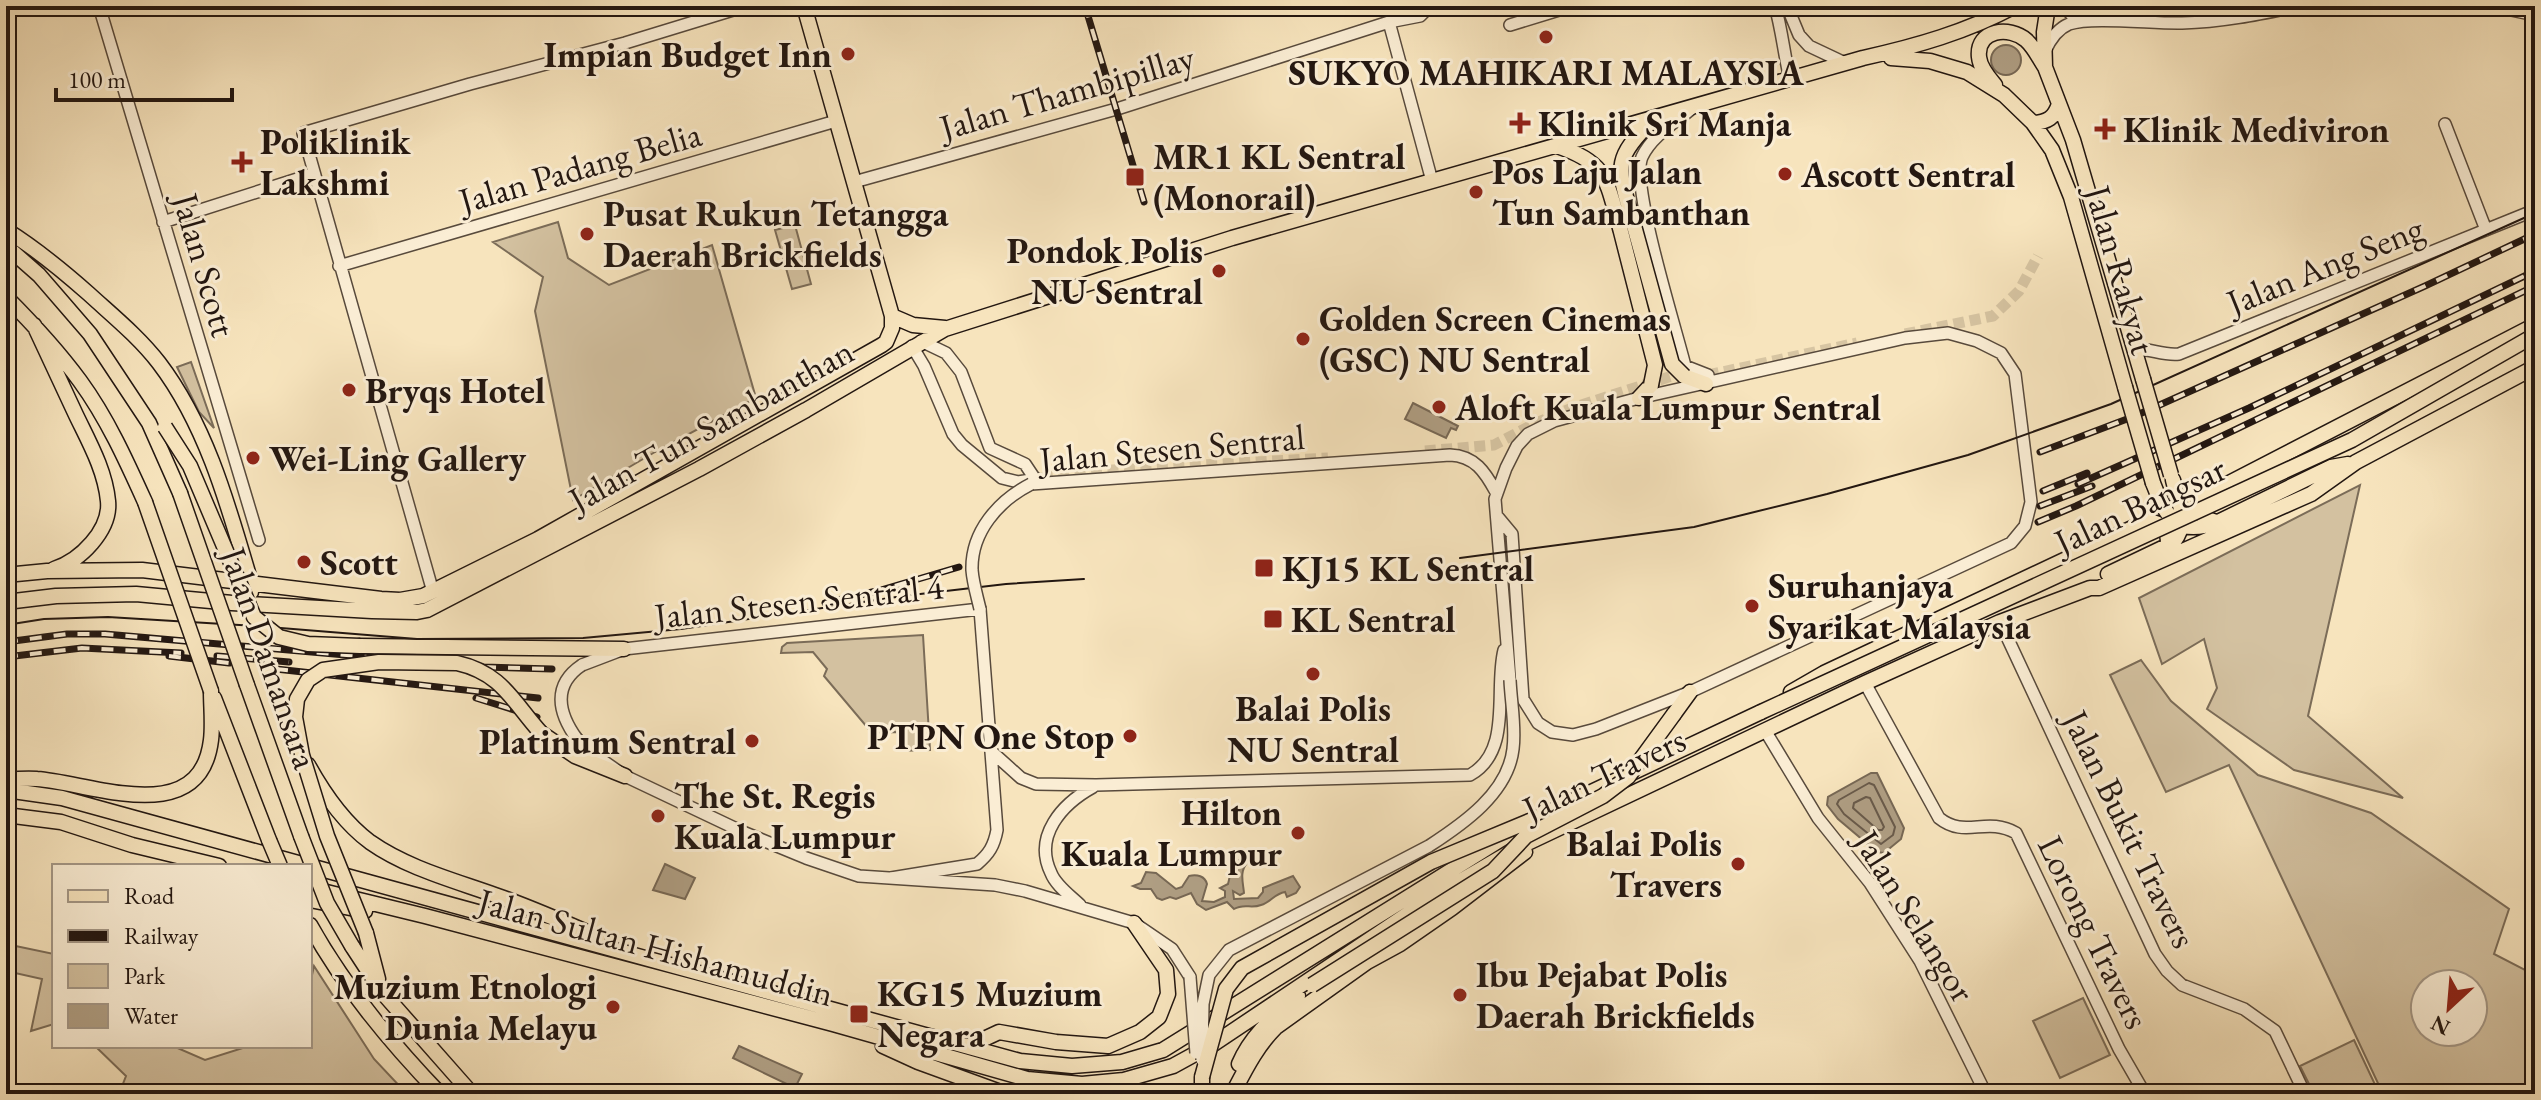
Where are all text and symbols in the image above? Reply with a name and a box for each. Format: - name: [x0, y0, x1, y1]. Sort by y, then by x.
- marker: SUKYO MAHIKARI MALAYSIA: [1537, 28, 1555, 46]
- place label: Impian Budget Inn: [544, 31, 832, 78]
- street label: Jalan Thambipillay: [931, 33, 1200, 152]
- marker: Impian Budget Inn: [839, 45, 857, 63]
- place label: SUKYO MAHIKARI MALAYSIA: [1288, 49, 1805, 96]
- scale bar: [56, 52, 232, 102]
- text: 100 m: [68, 64, 126, 95]
- place label: Klinik Sri Manja: [1538, 100, 1791, 147]
- place label: Klinik Mediviron: [2123, 106, 2389, 153]
- street label: Jalan Padang Belia: [451, 110, 707, 225]
- marker: Klinik Sri Manja: [1509, 112, 1531, 134]
- place label: Poliklinik Lakshmi: [260, 118, 412, 206]
- marker: Klinik Mediviron: [2094, 118, 2116, 140]
- place label: MR1 KL Sentral (Monorail): [1153, 133, 1406, 221]
- place label: Pos Laju Jalan Tun Sambanthan: [1492, 148, 1750, 236]
- marker: Poliklinik Lakshmi: [231, 151, 253, 173]
- place label: Ascott Sentral: [1800, 151, 2015, 198]
- marker: Ascott Sentral: [1776, 165, 1794, 183]
- marker: MR1 KL Sentral (Monorail): [1124, 166, 1146, 188]
- street label: Jalan Rakyat: [2074, 177, 2168, 361]
- marker: Pos Laju Jalan Tun Sambanthan: [1467, 183, 1485, 201]
- street label: Jalan Scott: [161, 185, 248, 343]
- place label: Pusat Rukun Tetangga Daerah Brickfields: [603, 190, 949, 278]
- street label: Jalan Ang Seng: [2217, 204, 2431, 327]
- marker: Pusat Rukun Tetangga Daerah Brickfields: [578, 225, 596, 243]
- place label: Pondok Polis NU Sentral: [1006, 227, 1203, 315]
- marker: Pondok Polis NU Sentral: [1210, 262, 1228, 280]
- place label: Golden Screen Cinemas (GSC) NU Sentral: [1319, 295, 1671, 383]
- street label: Jalan Tun Sambanthan: [558, 327, 862, 524]
- marker: Golden Screen Cinemas (GSC) NU Sentral: [1294, 330, 1312, 348]
- place label: Bryqs Hotel: [365, 367, 545, 414]
- marker: Bryqs Hotel: [340, 381, 358, 399]
- place label: Aloft Kuala Lumpur Sentral: [1454, 384, 1881, 431]
- marker: Aloft Kuala Lumpur Sentral: [1430, 398, 1448, 416]
- street label: Jalan Stesen Sentral: [1035, 413, 1306, 483]
- place label: Wei-Ling Gallery: [269, 435, 527, 482]
- street label: Jalan Bangsar: [2044, 445, 2233, 566]
- marker: Wei-Ling Gallery: [244, 449, 262, 467]
- street label: Jalan Damansara: [209, 538, 330, 775]
- place label: Scott: [320, 539, 398, 586]
- place label: KJ15 KL Sentral: [1282, 545, 1534, 592]
- marker: Scott: [295, 553, 313, 571]
- marker: KJ15 KL Sentral: [1253, 557, 1275, 579]
- street label: Jalan Stesen Sentral 4: [649, 562, 947, 640]
- place label: Suruhanjaya Syarikat Malaysia: [1768, 562, 2031, 650]
- place label: KL Sentral: [1291, 596, 1456, 643]
- marker: Suruhanjaya Syarikat Malaysia: [1743, 597, 1761, 615]
- marker: KL Sentral: [1262, 608, 1284, 630]
- marker: Balai Polis NU Sentral: [1304, 665, 1322, 683]
- place label: Balai Polis NU Sentral: [1227, 685, 1399, 773]
- street label: Jalan Bukit Travers: [2051, 700, 2208, 956]
- place label: PTPN One Stop: [867, 713, 1114, 760]
- street label: Jalan Travers: [1512, 716, 1693, 833]
- place label: Platinum Sentral: [479, 718, 736, 765]
- marker: PTPN One Stop: [1121, 727, 1139, 745]
- marker: Platinum Sentral: [743, 732, 761, 750]
- place label: The St. Regis Kuala Lumpur: [674, 772, 895, 860]
- place label: Hilton Kuala Lumpur: [1061, 789, 1282, 877]
- marker: The St. Regis Kuala Lumpur: [649, 807, 667, 825]
- street label: Jalan Selangor: [1842, 819, 1986, 1011]
- place label: Balai Polis Travers: [1566, 820, 1722, 908]
- marker: Hilton Kuala Lumpur: [1289, 824, 1307, 842]
- street label: Lorong Travers: [2027, 828, 2161, 1036]
- marker: Balai Polis Travers: [1729, 855, 1747, 873]
- legend: [52, 864, 312, 1048]
- street label: Jalan Sultan Hishamuddin: [470, 876, 839, 1017]
- text: Road: [124, 880, 175, 911]
- text: Railway: [124, 920, 199, 951]
- place label: Ibu Pejabat Polis Daerah Brickfields: [1476, 951, 1755, 1039]
- text: Park: [124, 960, 166, 991]
- place label: Muzium Etnologi Dunia Melayu: [333, 963, 597, 1051]
- north arrow: [2409, 968, 2489, 1048]
- place label: KG15 Muzium Negara: [877, 970, 1102, 1058]
- marker: Ibu Pejabat Polis Daerah Brickfields: [1451, 986, 1469, 1004]
- marker: Muzium Etnologi Dunia Melayu: [604, 998, 622, 1016]
- text: Water: [124, 1000, 178, 1031]
- marker: KG15 Muzium Negara: [848, 1003, 870, 1025]
- text: N: [2426, 1009, 2455, 1042]

